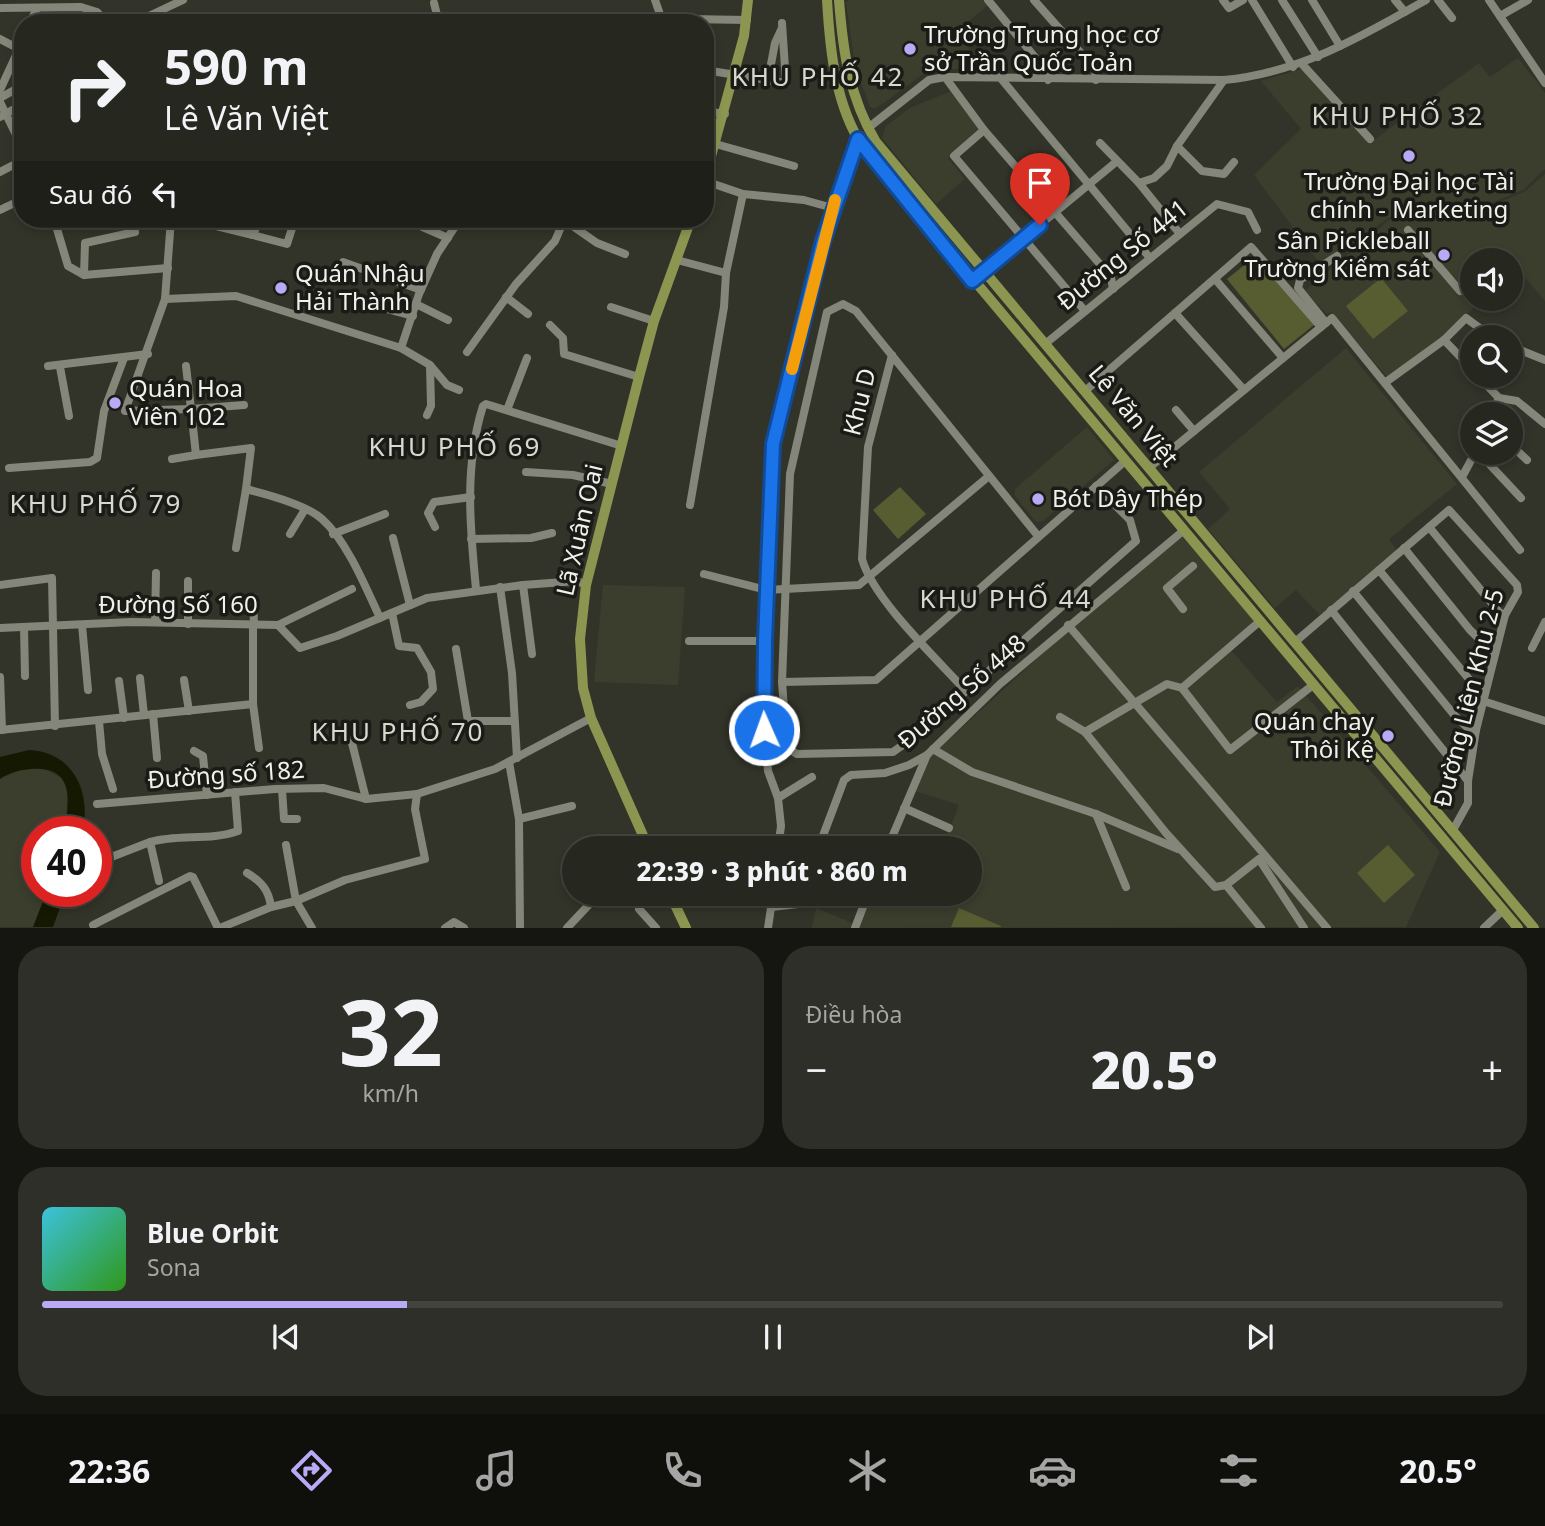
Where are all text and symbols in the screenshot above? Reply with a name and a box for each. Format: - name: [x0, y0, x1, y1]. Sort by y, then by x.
- place label: Trường Trung học cơ sở Trần Quốc Toản: [924, 17, 1160, 78]
- text: 590 m: [164, 33, 309, 99]
- marker: Trường Trung học cơ sở Trần Quốc Toản: [902, 41, 918, 57]
- icon: right: [49, 42, 140, 133]
- district label: KHU PHỐ 42: [732, 58, 904, 94]
- text: Lê Văn Việt: [164, 96, 329, 139]
- district label: KHU PHỐ 32: [1312, 97, 1484, 133]
- marker: Trường Đại học Tài chính - Marketing: [1401, 148, 1417, 164]
- pin: [1010, 153, 1070, 225]
- icon: arrive: [1021, 164, 1059, 202]
- place label: Trường Đại học Tài chính - Marketing: [1304, 164, 1514, 225]
- icon: left: [146, 175, 184, 213]
- text: Sau đó: [49, 176, 132, 212]
- street label: Đường Số 441: [1050, 191, 1194, 317]
- place label: Sân Pickleball Trường Kiểm sát: [1244, 223, 1430, 284]
- marker: Sân Pickleball Trường Kiểm sát: [1436, 247, 1452, 263]
- map controls: [1460, 248, 1523, 465]
- button: sound: [1460, 248, 1523, 311]
- place label: Quán Nhậu Hải Thành: [295, 256, 424, 317]
- marker: Quán Nhậu Hải Thành: [273, 280, 289, 296]
- button: search: [1460, 325, 1523, 388]
- street label: Lê Văn Việt: [1082, 357, 1187, 473]
- street label: Khu D: [834, 365, 883, 439]
- place label: Quán Hoa Viên 102: [129, 371, 243, 432]
- marker: Quán Hoa Viên 102: [107, 395, 123, 411]
- button: layers: [1460, 402, 1523, 465]
- district label: KHU PHỐ 69: [369, 428, 541, 464]
- street label: Lã Xuân Oai: [547, 461, 610, 599]
- place label: Bót Dây Thép: [1052, 481, 1203, 514]
- district label: KHU PHỐ 79: [10, 485, 182, 521]
- marker: Bót Dây Thép: [1030, 491, 1046, 507]
- district label: KHU PHỐ 44: [920, 580, 1092, 616]
- street label: Đường Liên Khu 2-5: [1424, 585, 1511, 810]
- street label: Đường Số 160: [98, 587, 258, 620]
- street label: Đường Số 448: [890, 626, 1032, 756]
- position arrow: [727, 693, 801, 767]
- place label: Quán chay Thôi Kệ: [1254, 704, 1375, 765]
- district label: KHU PHỐ 70: [312, 713, 484, 749]
- marker: Quán chay Thôi Kệ: [1380, 728, 1396, 744]
- street label: Đường số 182: [146, 752, 306, 795]
- speed limit sign: 40: [21, 816, 112, 907]
- text: 22:39 · 3 phút · 860 m: [636, 853, 908, 889]
- text: 32: [339, 969, 443, 1093]
- text: Điều hòa: [806, 998, 902, 1030]
- text: 20.5°: [1091, 1033, 1218, 1104]
- text: −: [806, 1043, 827, 1095]
- text: +: [1481, 1043, 1503, 1095]
- text: km/h: [362, 1077, 419, 1109]
- text: Blue Orbit: [147, 1215, 279, 1251]
- text: Sona: [147, 1251, 201, 1283]
- icon: previous: [267, 1318, 305, 1356]
- icon: pause: [754, 1318, 792, 1356]
- icon: next: [1241, 1318, 1279, 1356]
- icon: directions: [287, 1446, 336, 1495]
- icon: music: [472, 1446, 521, 1495]
- icon: phone: [658, 1446, 707, 1495]
- icon: climate: [843, 1446, 892, 1495]
- icon: car: [1028, 1446, 1077, 1495]
- icon: filters: [1214, 1446, 1263, 1495]
- text: 22:36: [68, 1449, 150, 1492]
- text: 20.5°: [1399, 1449, 1477, 1492]

